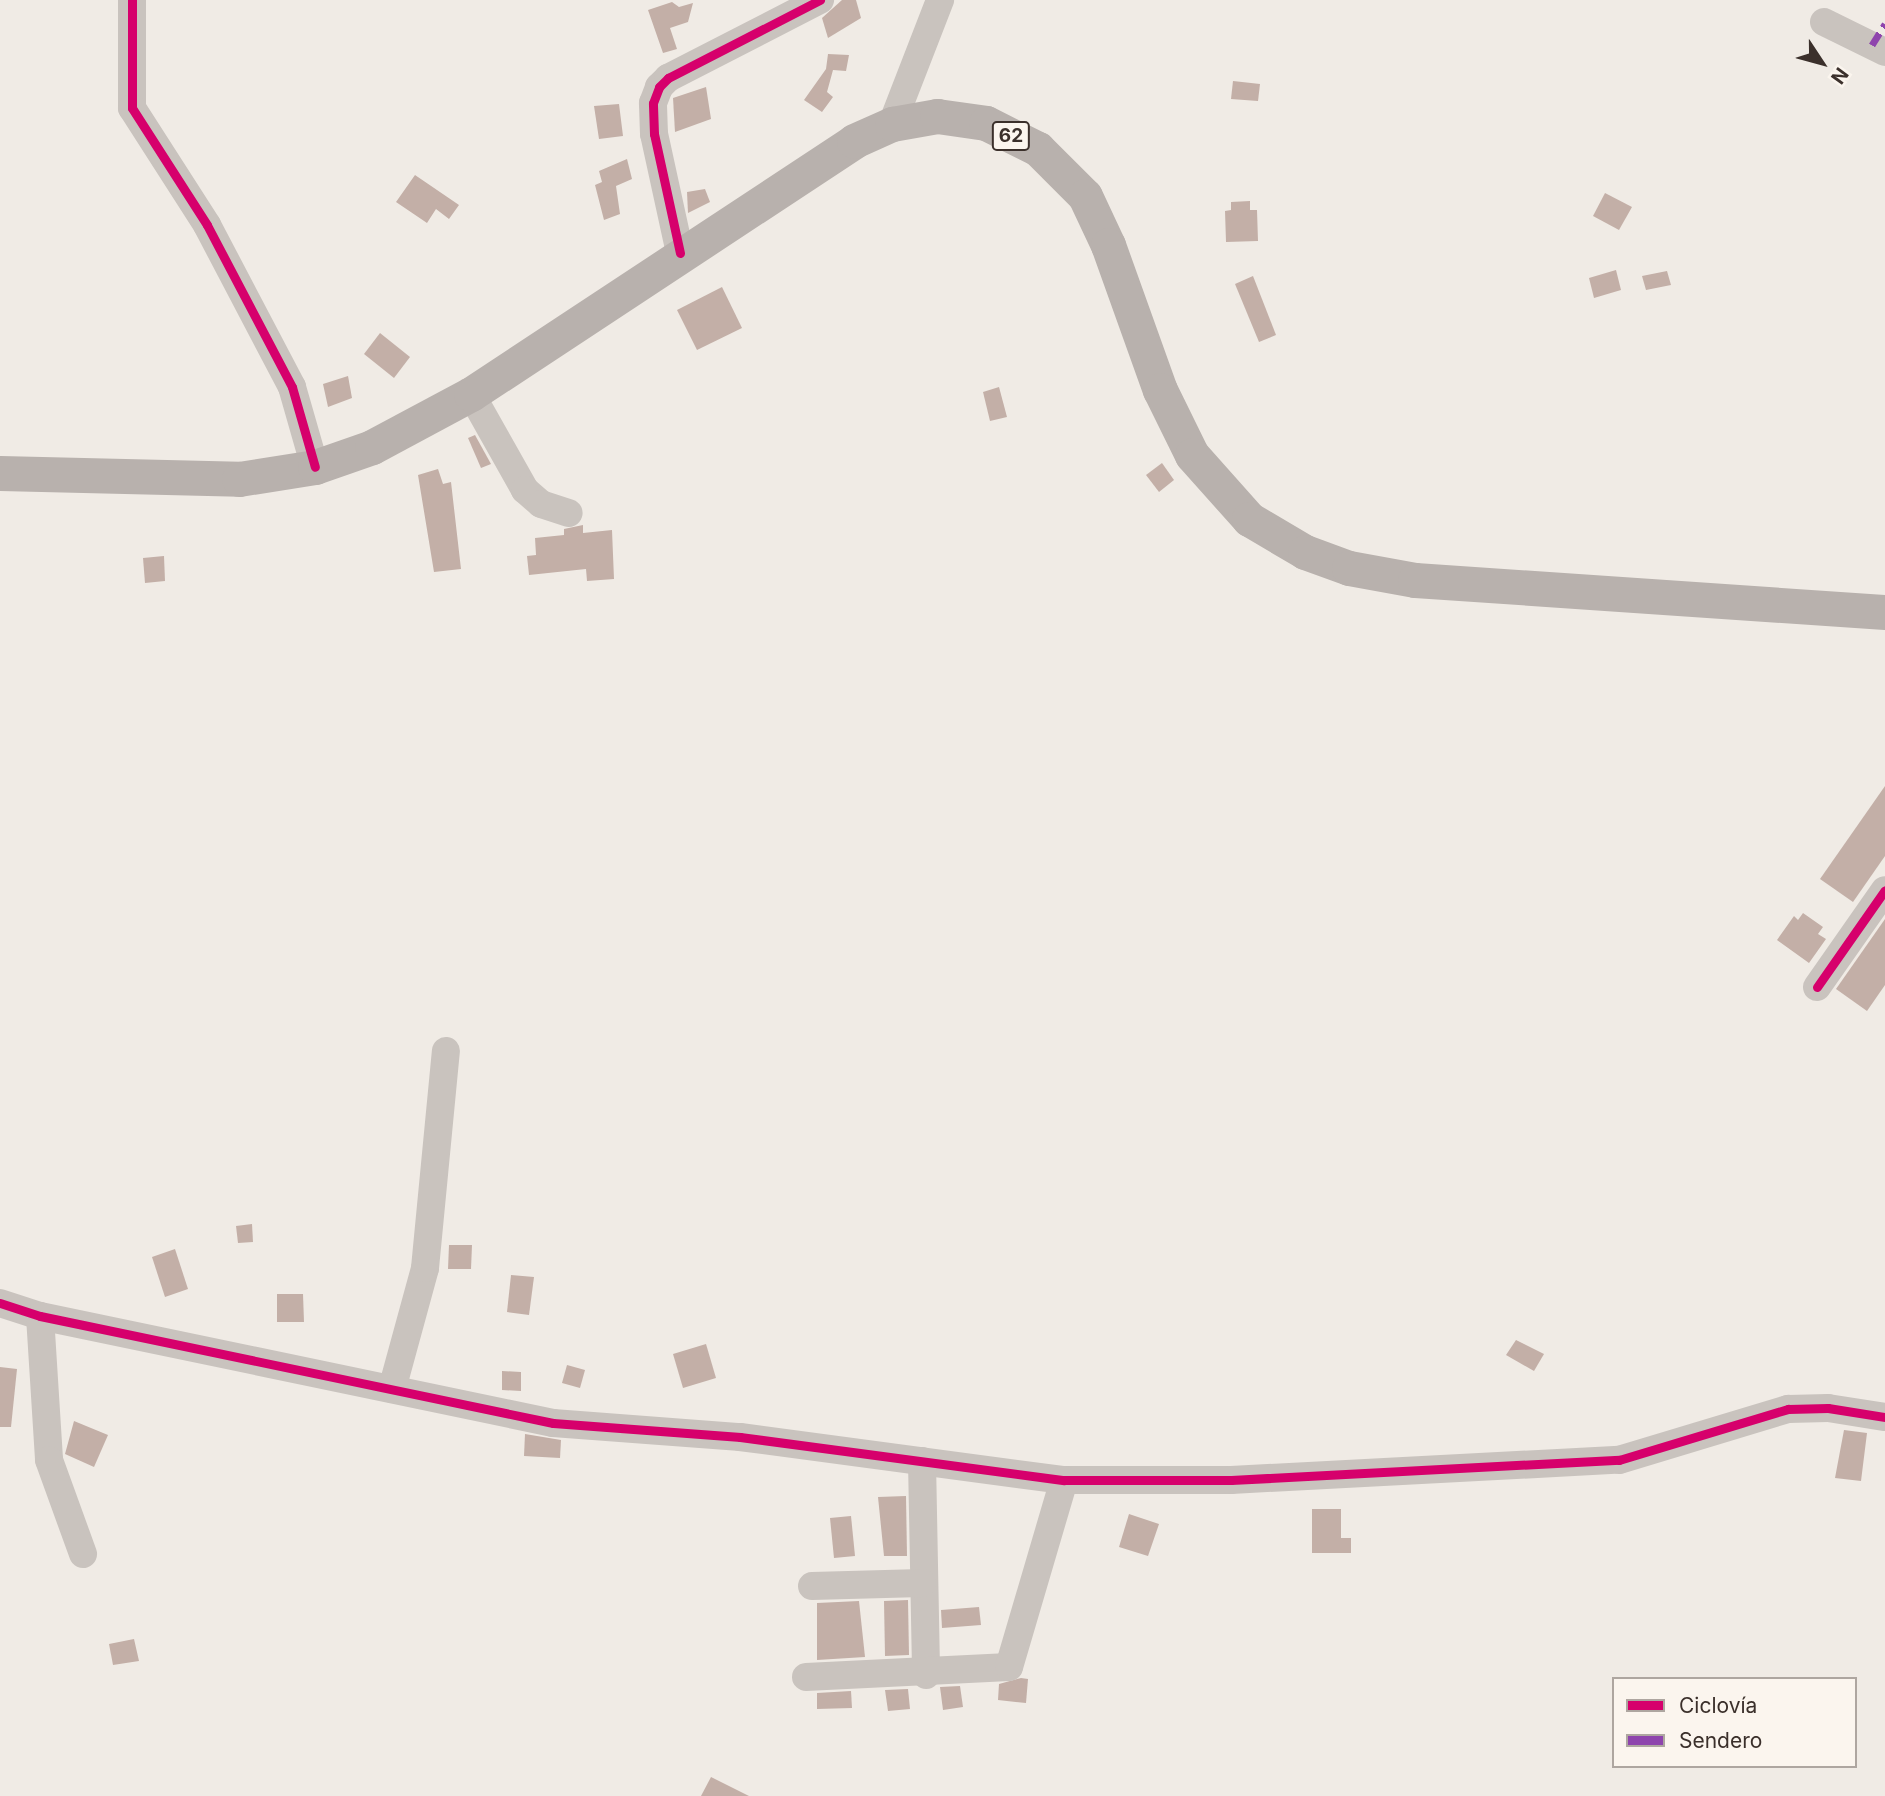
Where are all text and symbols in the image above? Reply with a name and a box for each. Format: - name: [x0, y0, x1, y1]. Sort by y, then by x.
- north arrow: [1787, 28, 1857, 98]
- text: N: [1826, 63, 1853, 88]
- road number: 62: [992, 120, 1030, 152]
- legend: [1612, 1677, 1857, 1768]
- text: Ciclovía: [1679, 1693, 1757, 1718]
- text: Sendero: [1679, 1728, 1762, 1753]

